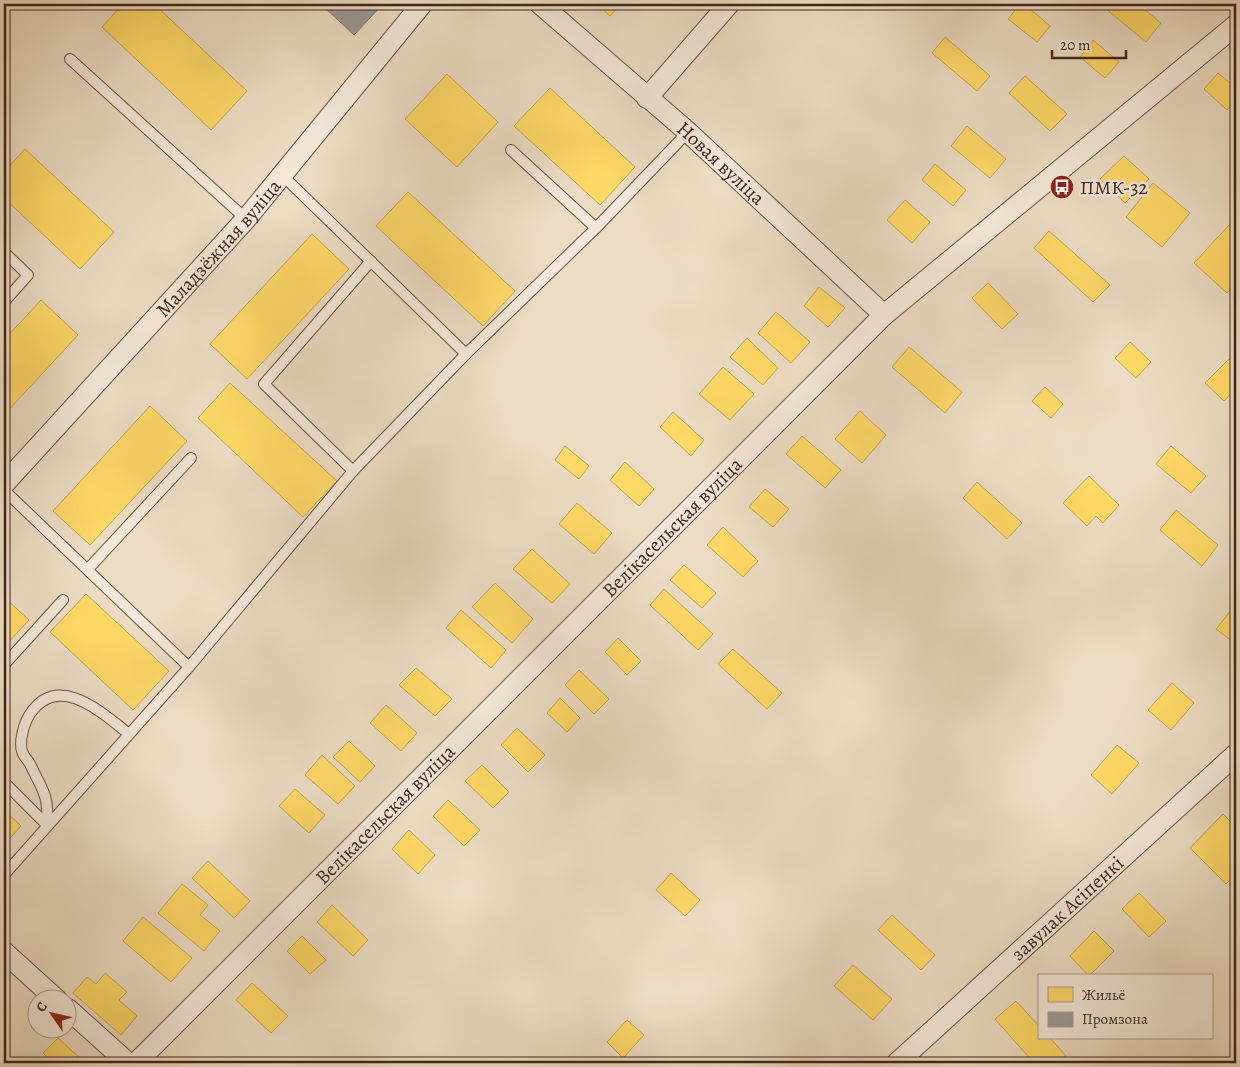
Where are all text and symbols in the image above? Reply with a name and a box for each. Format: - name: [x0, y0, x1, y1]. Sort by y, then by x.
- scale bar: [1052, 28, 1126, 60]
- text: 20 m: [1060, 35, 1091, 55]
- street label: Новая вуліца: [671, 115, 772, 211]
- street label: Маладзёжная вуліца: [150, 172, 288, 323]
- bus stop icon: ПМК-32: [1049, 174, 1075, 200]
- place label: ПМК-32: [1080, 174, 1149, 201]
- street label: Велікасельская вуліца: [596, 450, 749, 603]
- street label: Велікасельская вуліца: [309, 738, 461, 890]
- street label: завулак Асіпенкі: [1005, 850, 1129, 966]
- legend: [1038, 974, 1212, 1040]
- text: Жильё: [1082, 985, 1125, 1005]
- north arrow: [28, 990, 78, 1040]
- text: С: [31, 998, 52, 1016]
- text: Промзона: [1082, 1009, 1148, 1029]

